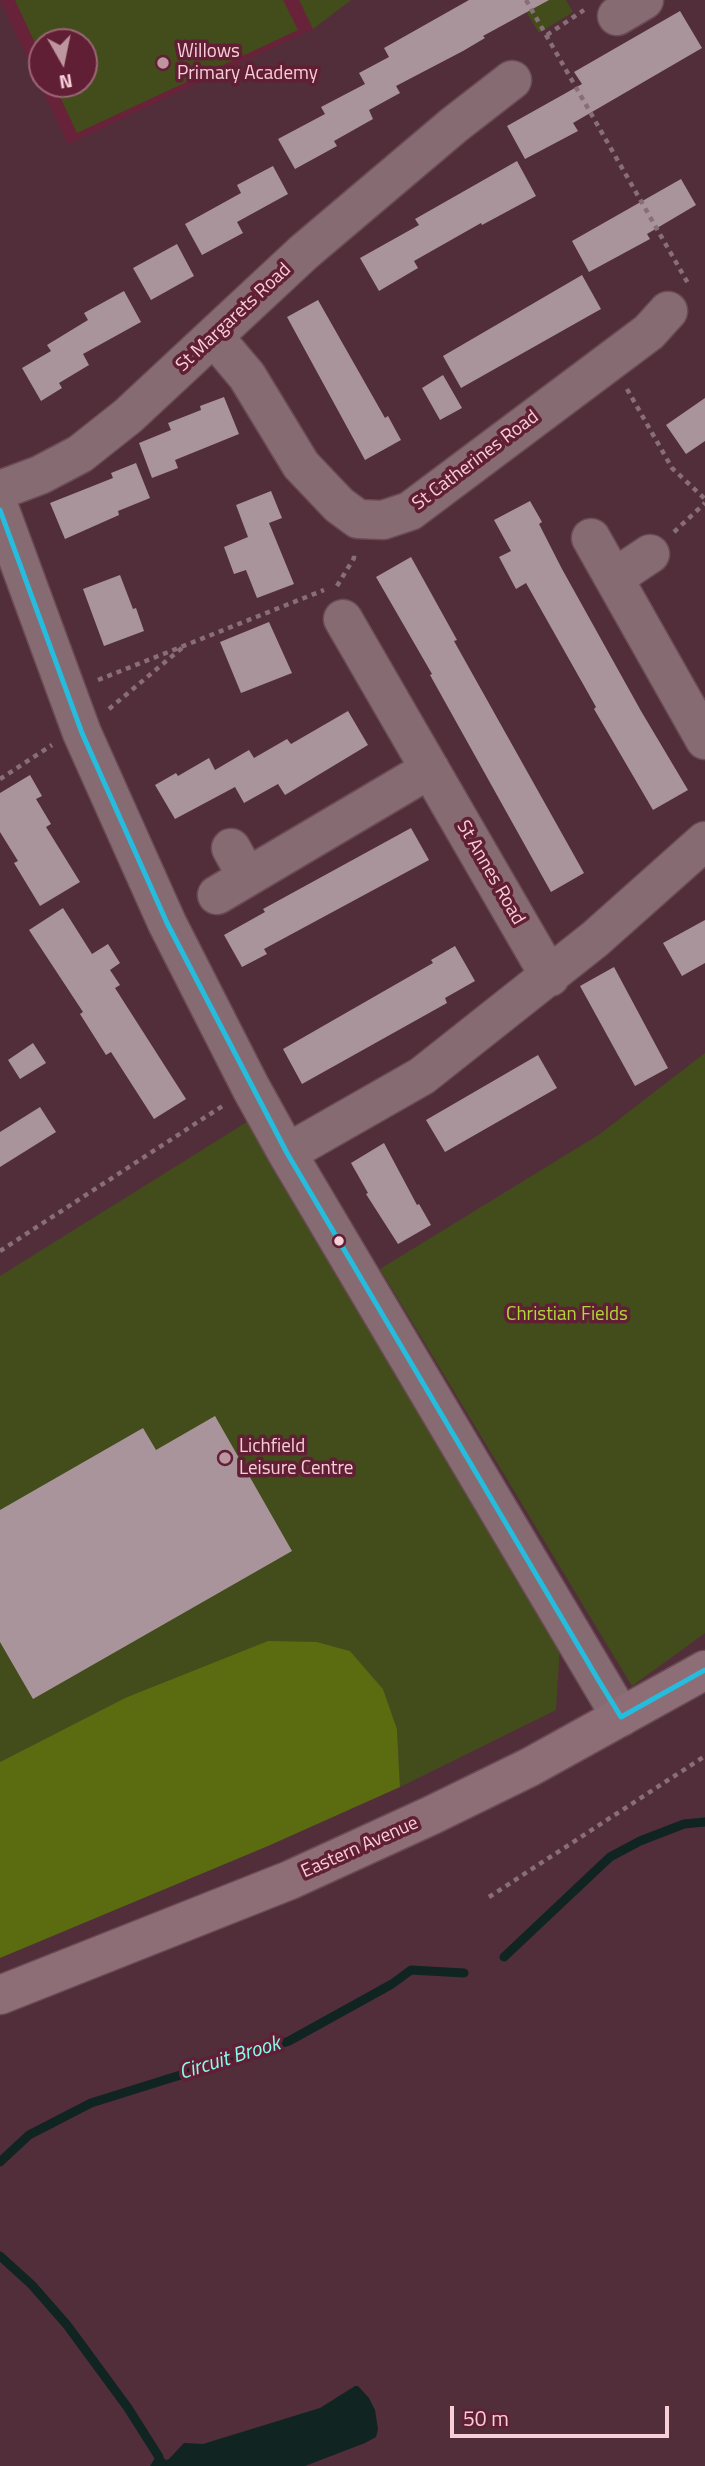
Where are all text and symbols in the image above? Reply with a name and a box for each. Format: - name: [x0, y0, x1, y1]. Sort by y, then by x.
- north arrow: [28, 28, 98, 98]
- place label: Willows Primary Academy: [177, 41, 318, 85]
- marker: Willows Primary Academy: [155, 55, 171, 71]
- text: N: [57, 67, 75, 98]
- street label: St Margarets Road: [172, 259, 296, 377]
- street label: St Catherines Road: [408, 406, 544, 516]
- street label: St Annes Road: [451, 817, 529, 929]
- unlabelled marker: [332, 1234, 346, 1248]
- park label: Christian Fields: [506, 1304, 628, 1326]
- place label: Lichfield Leisure Centre: [239, 1436, 353, 1480]
- marker: Lichfield Leisure Centre: [217, 1450, 233, 1466]
- street label: Eastern Avenue: [298, 1812, 422, 1884]
- water label: Circuit Brook: [176, 2032, 284, 2086]
- scale bar: [453, 2392, 672, 2436]
- text: 50 m: [463, 2402, 509, 2434]

